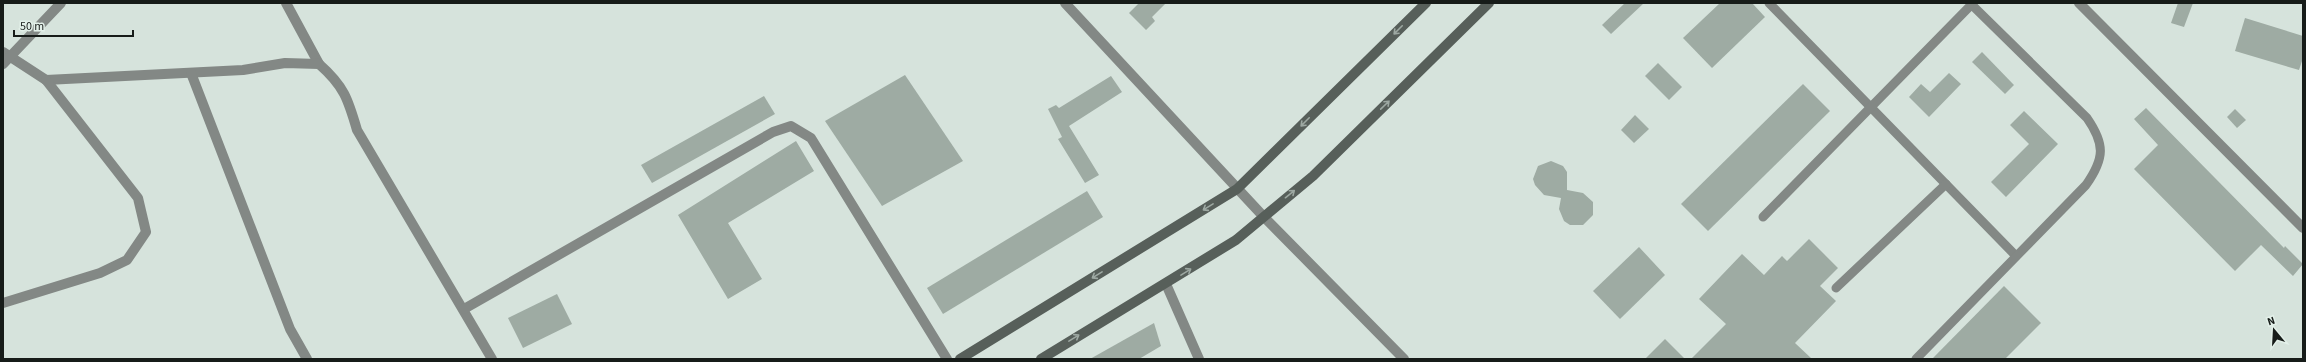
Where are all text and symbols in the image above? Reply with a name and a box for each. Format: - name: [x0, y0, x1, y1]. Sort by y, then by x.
- scale bar: [14, 12, 133, 38]
- text: 50 m: [20, 18, 44, 35]
- one-way arrow: [1393, 25, 1403, 35]
- one-way arrow: [1380, 100, 1390, 110]
- one-way arrow: [1300, 117, 1310, 126]
- one-way arrow: [1284, 190, 1295, 199]
- one-way arrow: [1202, 203, 1214, 211]
- one-way arrow: [1180, 267, 1192, 275]
- one-way arrow: [1091, 271, 1103, 279]
- north arrow: [2254, 310, 2294, 350]
- text: N: [2265, 313, 2277, 329]
- one-way arrow: [1068, 334, 1080, 342]

